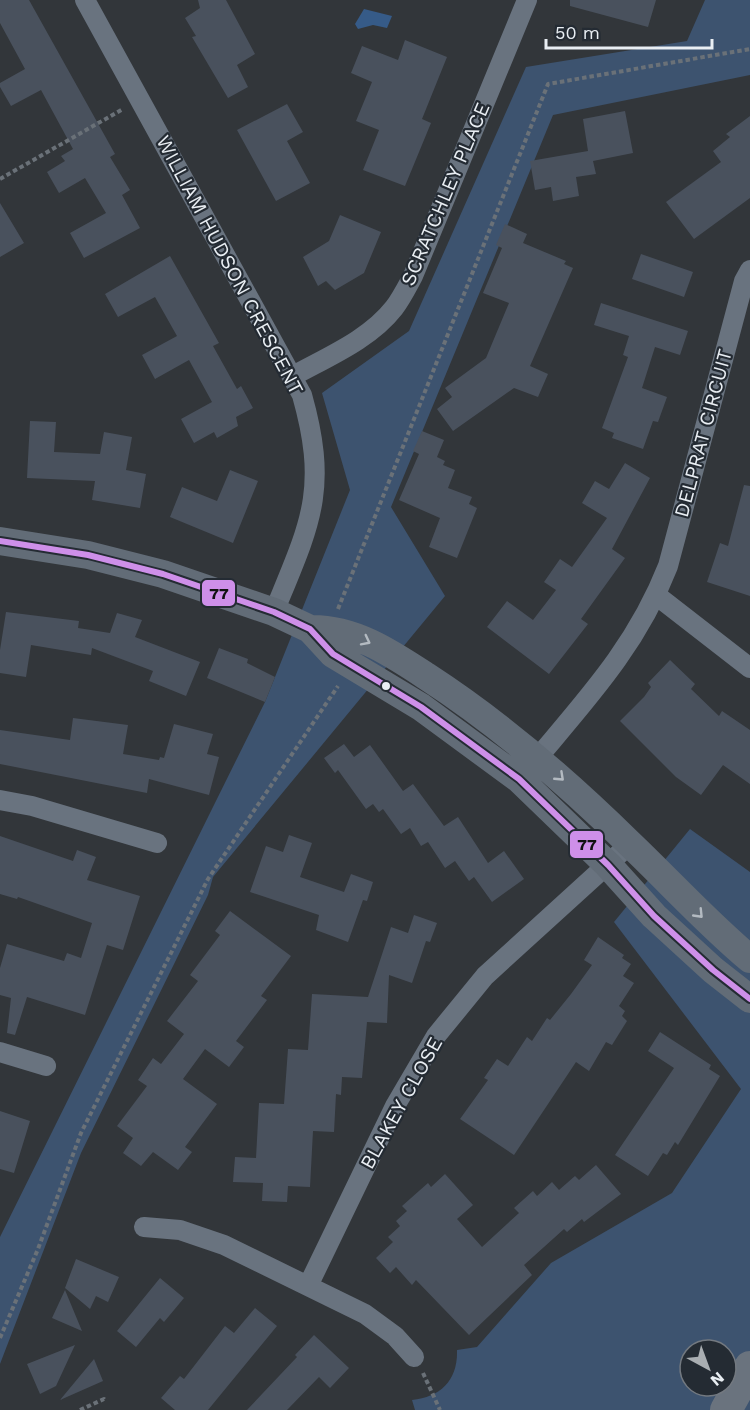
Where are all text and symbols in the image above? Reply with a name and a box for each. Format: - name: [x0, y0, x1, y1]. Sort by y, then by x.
- scale bar: [546, 12, 712, 50]
- text: 50 m: [555, 22, 600, 43]
- street label: SCRATCHLEY PLACE: [396, 99, 494, 289]
- street label: WILLIAM HUDSON CRESCENT: [151, 131, 309, 399]
- street label: DELPRAT CIRCUIT: [669, 346, 737, 520]
- line badge: 77: [201, 579, 236, 607]
- text: 77: [209, 584, 229, 603]
- one-way arrow: [360, 634, 371, 646]
- unlabelled marker: [380, 680, 392, 692]
- one-way arrow: [552, 770, 563, 781]
- line badge: 77: [569, 830, 604, 859]
- text: 77: [577, 835, 597, 854]
- one-way arrow: [691, 906, 702, 917]
- street label: BLAKEY CLOSE: [355, 1033, 447, 1173]
- north arrow: [678, 1338, 738, 1398]
- text: N: [707, 1368, 728, 1390]

